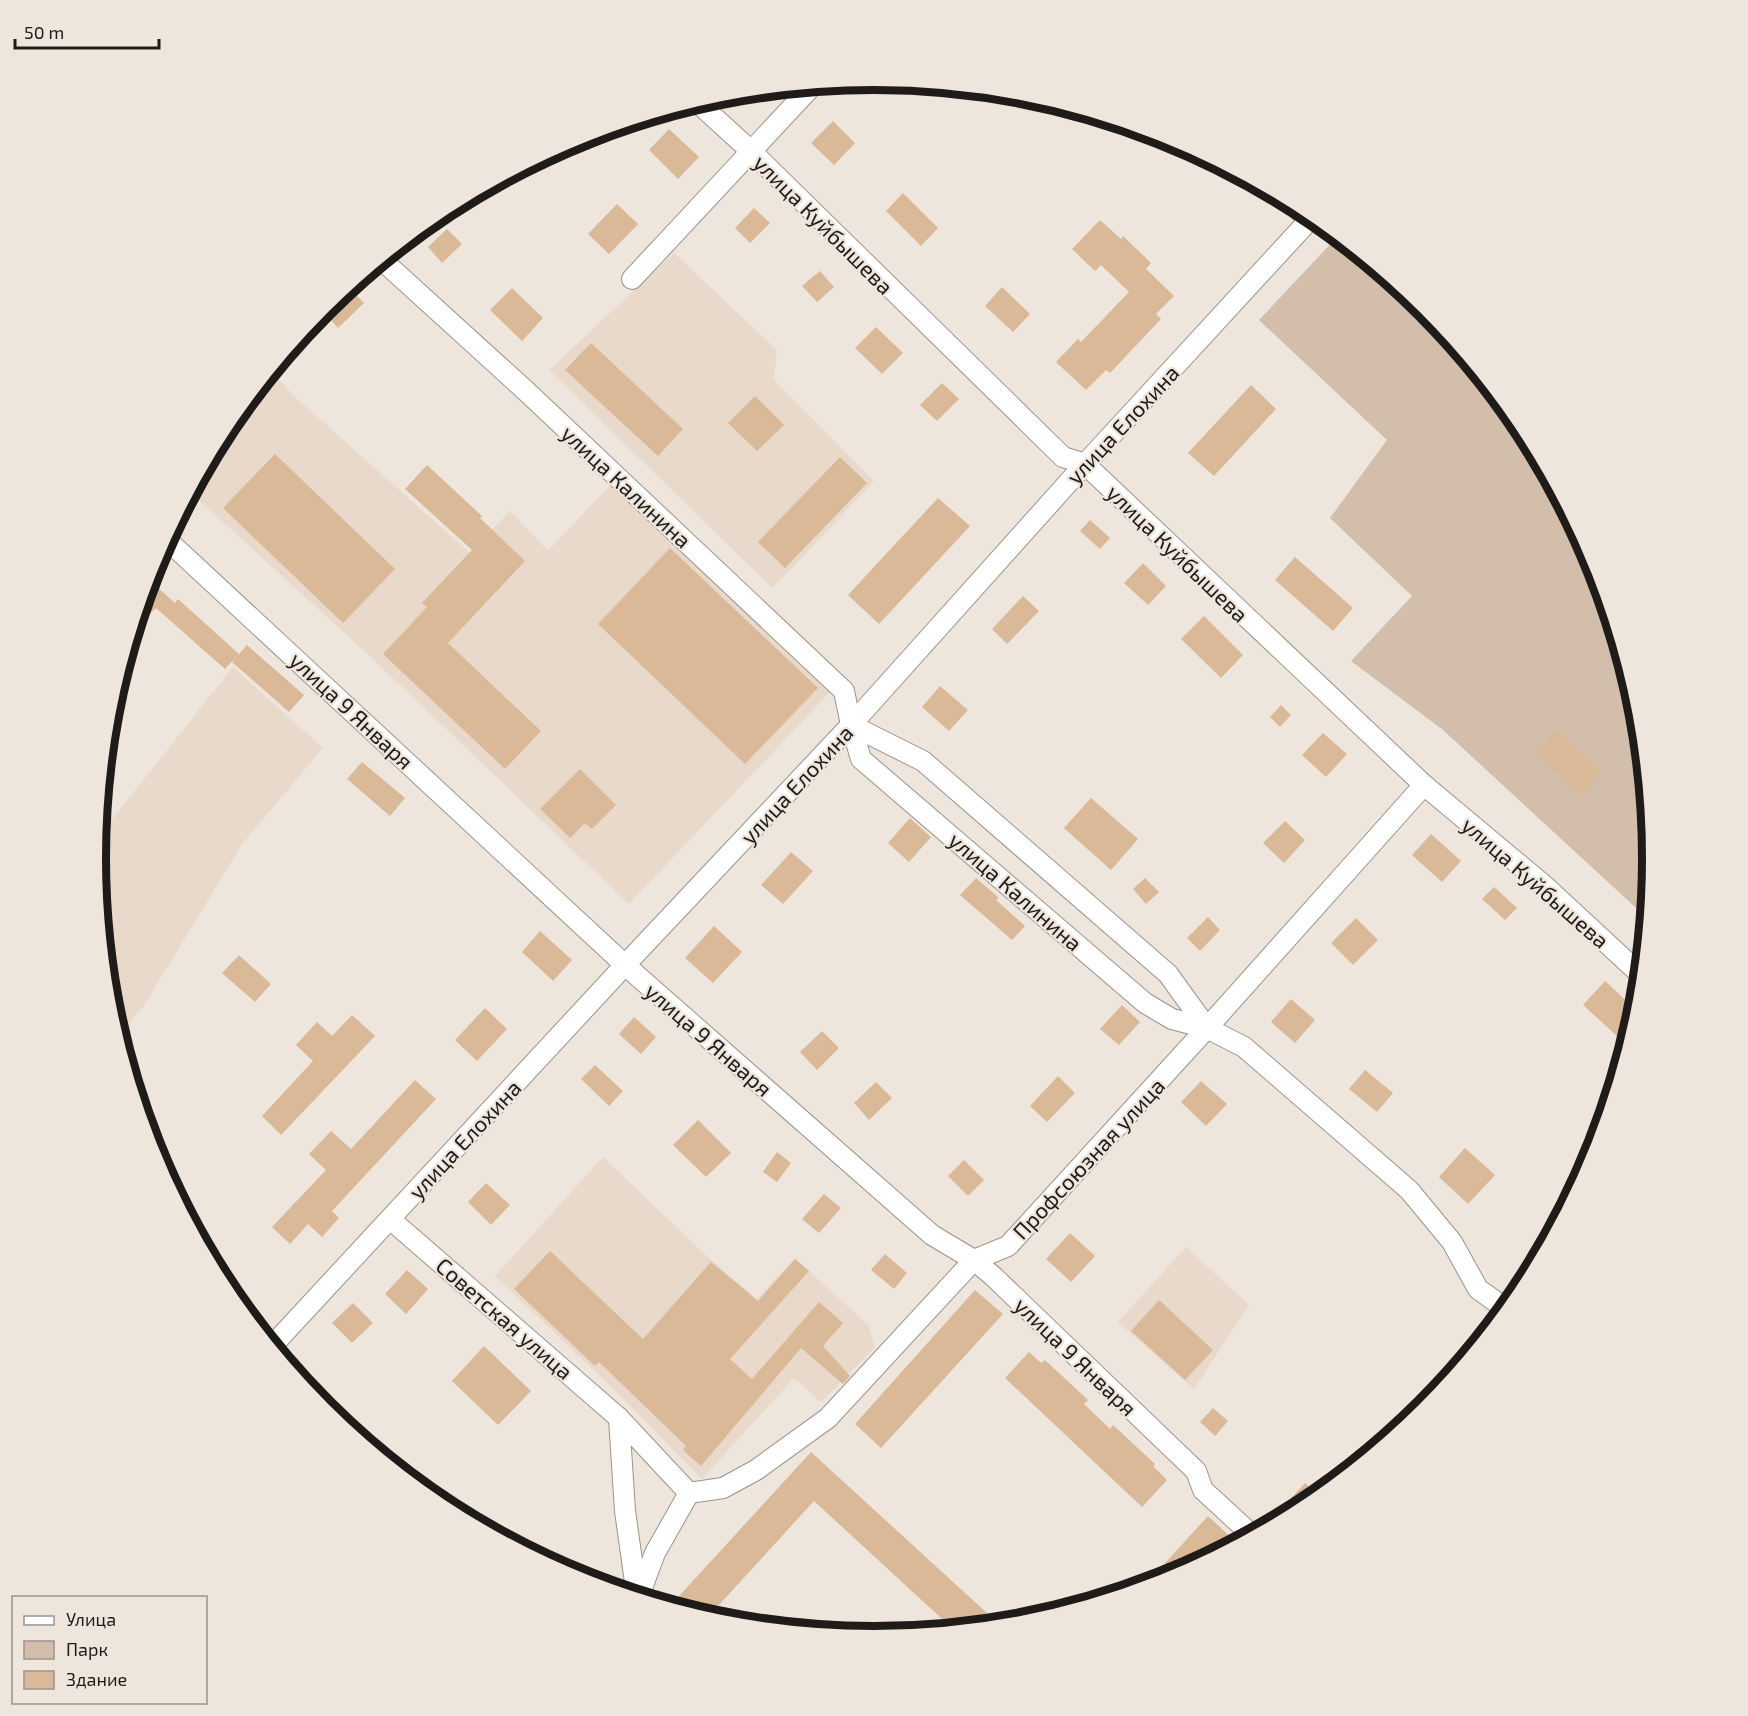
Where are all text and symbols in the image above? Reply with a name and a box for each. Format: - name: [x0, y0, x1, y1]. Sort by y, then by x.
- scale bar: [15, 12, 159, 50]
- text: 50 m: [24, 21, 64, 43]
- street label: улица Куйбышева: [748, 149, 899, 300]
- street label: улица Елохина: [1060, 359, 1184, 489]
- street label: улица Калинина: [556, 419, 697, 553]
- street label: улица Куйбышева: [1101, 479, 1254, 628]
- street label: улица 9 Января: [284, 646, 419, 775]
- street label: улица Елохина: [734, 719, 858, 849]
- street label: улица Куйбышева: [1457, 811, 1615, 954]
- street label: улица Калинина: [944, 826, 1088, 957]
- street label: улица 9 Января: [640, 977, 778, 1102]
- street label: Профсоюзная улица: [1007, 1072, 1170, 1245]
- street label: улица Елохина: [402, 1074, 526, 1204]
- street label: Советская улица: [431, 1252, 579, 1385]
- street label: улица 9 Января: [1009, 1291, 1142, 1421]
- legend: [12, 1596, 207, 1704]
- text: Улица: [66, 1608, 116, 1630]
- text: Парк: [66, 1638, 108, 1660]
- text: Здание: [66, 1668, 127, 1690]

